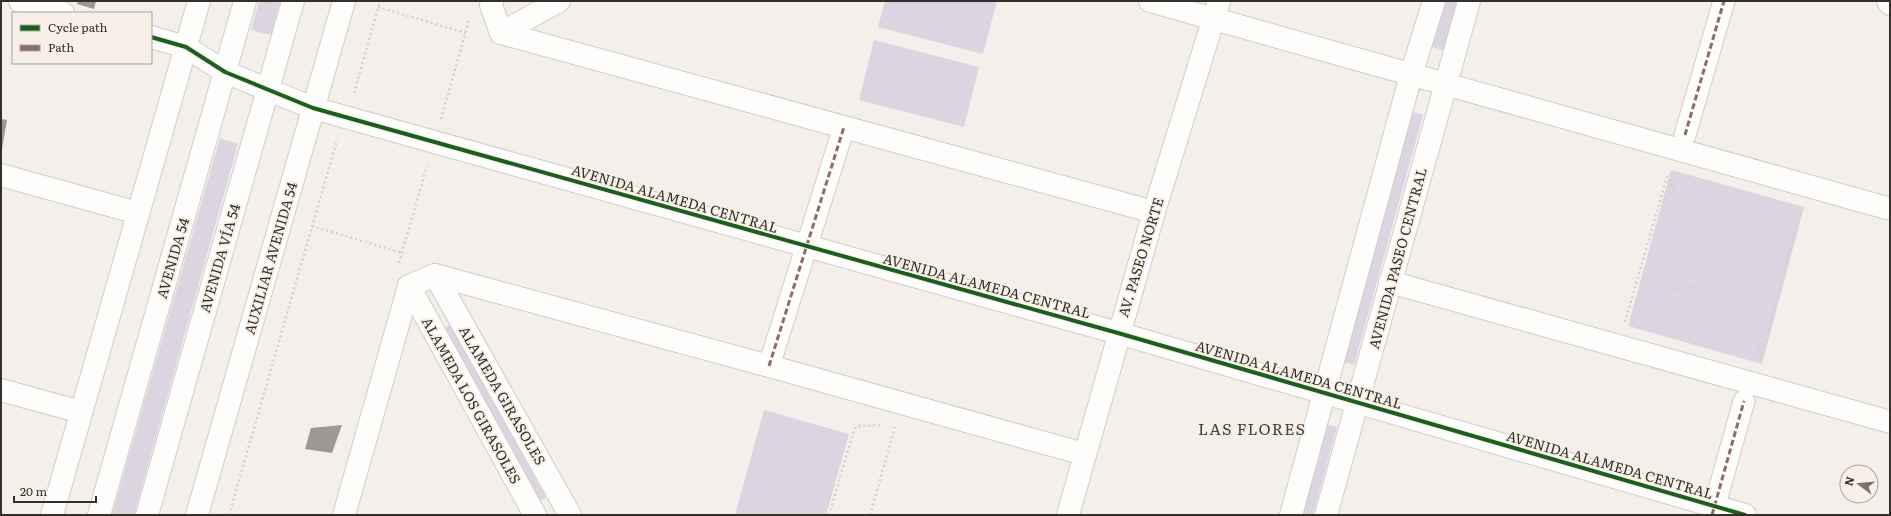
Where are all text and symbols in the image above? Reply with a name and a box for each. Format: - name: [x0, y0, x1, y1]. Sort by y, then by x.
- legend: [12, 12, 152, 64]
- text: Cycle path: [48, 18, 108, 36]
- text: Path: [48, 38, 74, 56]
- street label: AVENIDA ALAMEDA CENTRAL: [569, 159, 781, 237]
- street label: AVENIDA PASEO CENTRAL: [1363, 165, 1431, 351]
- street label: AUXILIAR AVENIDA 54: [239, 179, 301, 337]
- street label: AV. PASEO NORTE: [1112, 195, 1168, 319]
- street label: AVENIDA VÍA 54: [194, 201, 244, 315]
- street label: AVENIDA 54: [151, 215, 193, 301]
- street label: AVENIDA ALAMEDA CENTRAL: [881, 248, 1093, 322]
- street label: ALAMEDA LOS GIRASOLES: [418, 313, 526, 487]
- street label: ALAMEDA GIRASOLES: [455, 322, 551, 468]
- street label: AVENIDA ALAMEDA CENTRAL: [1193, 335, 1405, 413]
- district label: LAS FLORES: [1198, 416, 1306, 440]
- street label: AVENIDA ALAMEDA CENTRAL: [1504, 425, 1716, 503]
- north arrow: [1839, 464, 1879, 504]
- text: N: [1839, 474, 1857, 488]
- scale bar: [14, 478, 96, 504]
- text: 20 m: [20, 482, 47, 500]

